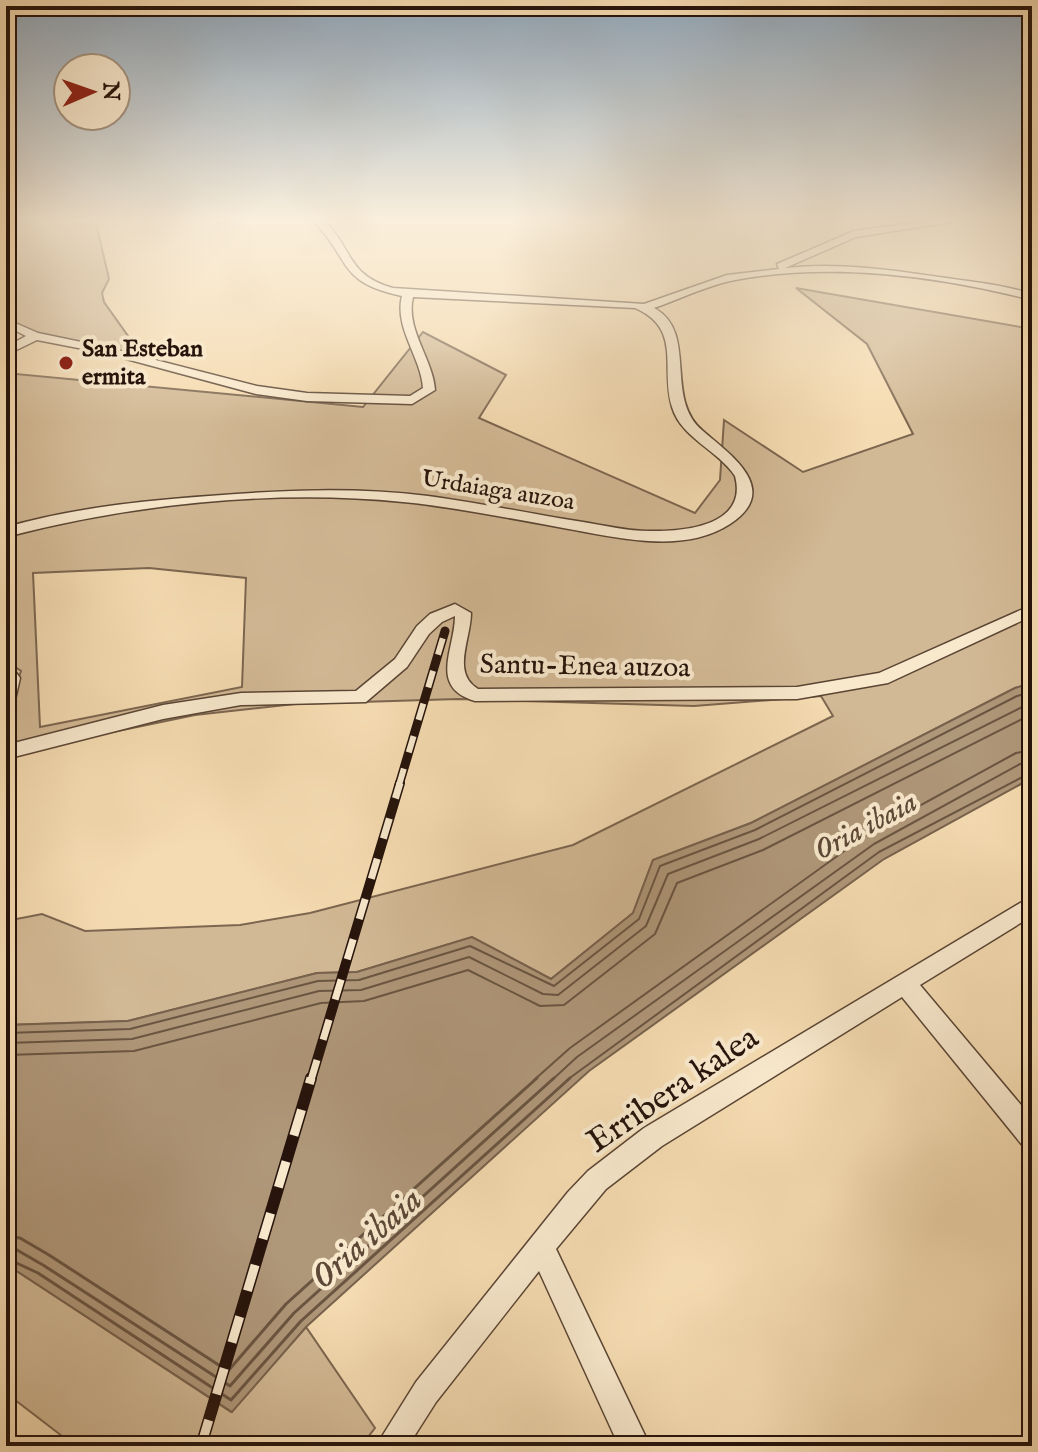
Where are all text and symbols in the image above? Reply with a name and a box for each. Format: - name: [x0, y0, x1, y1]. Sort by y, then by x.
- north arrow: [52, 52, 132, 132]
- text: N: [96, 80, 124, 101]
- place label: San Esteban ermita: [82, 334, 203, 393]
- marker: San Esteban ermita: [57, 354, 75, 372]
- street label: Urdaiaga auzoa: [419, 464, 577, 518]
- street label: Santu-Enea auzoa: [479, 648, 691, 686]
- water label: Oria ibaia: [808, 784, 924, 870]
- street label: Erribera kalea: [579, 1017, 767, 1163]
- water label: Oria ibaia: [301, 1178, 433, 1300]

